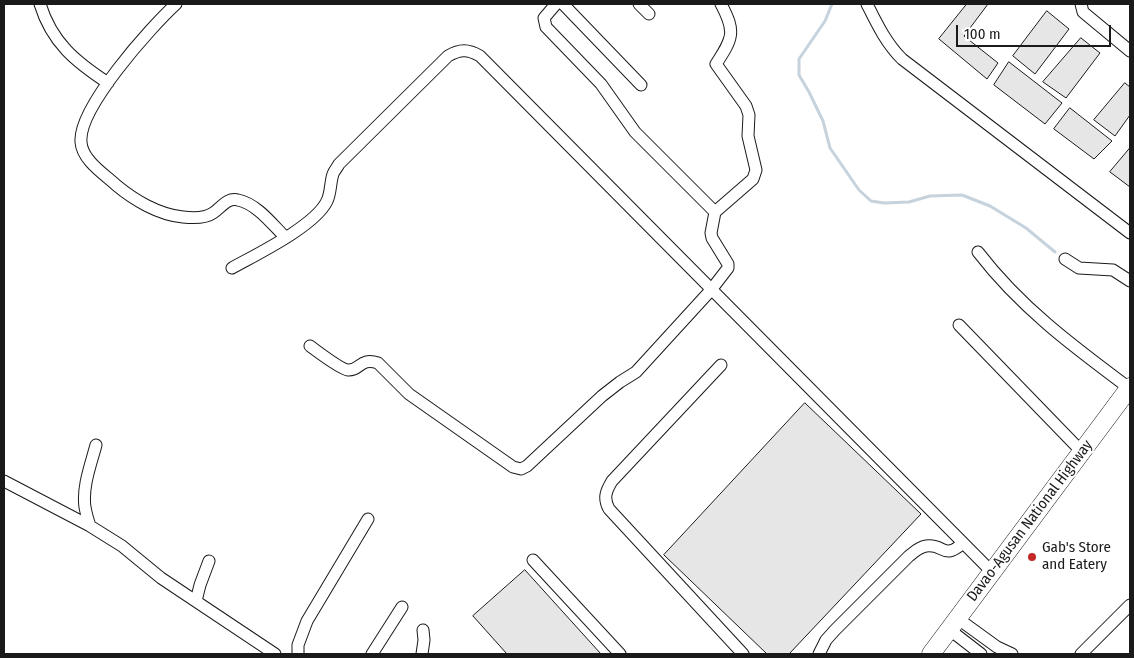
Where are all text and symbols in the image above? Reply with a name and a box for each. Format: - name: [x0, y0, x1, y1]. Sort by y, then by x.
- scale bar: [959, 15, 1114, 47]
- text: 100 m: [964, 25, 1001, 43]
- street label: Davao-Agusan National Highway: [963, 437, 1097, 605]
- place label: Gab's Store and Eatery: [1042, 539, 1111, 574]
- marker: Gab's Store and Eatery: [1026, 551, 1038, 563]

